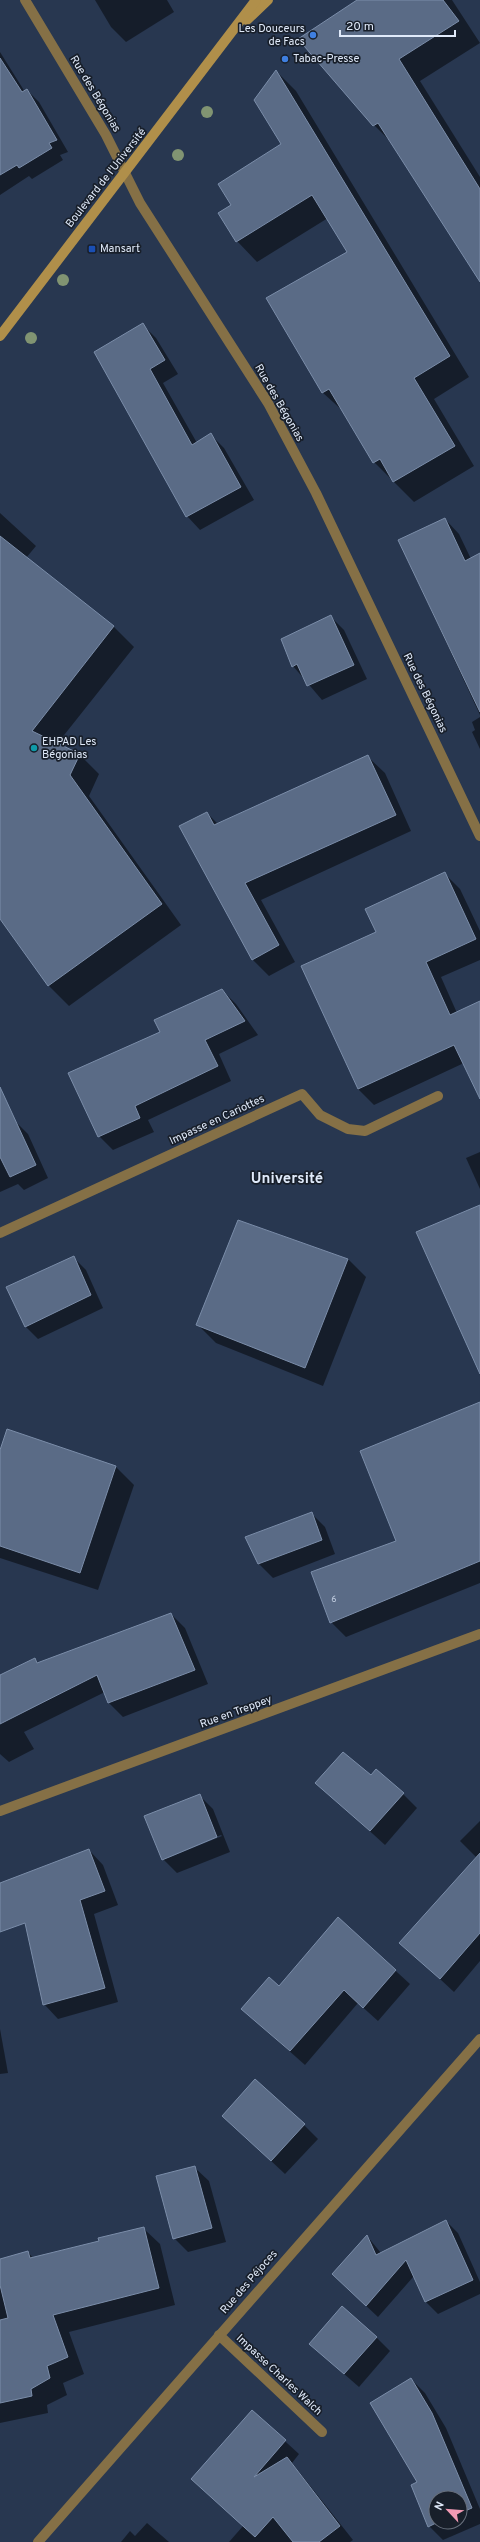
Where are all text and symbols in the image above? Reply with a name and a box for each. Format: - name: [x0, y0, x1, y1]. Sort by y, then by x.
- scale bar: [340, 12, 455, 38]
- text: 20 m: [346, 19, 374, 35]
- place label: Les Douceurs de Facs: [239, 22, 305, 49]
- marker: Les Douceurs de Facs: [308, 30, 318, 40]
- place label: Tabac-Presse: [293, 52, 359, 66]
- street label: Rue des Bégonias: [67, 53, 123, 135]
- marker: Tabac-Presse: [280, 54, 290, 64]
- street label: Boulevard de l'Université: [63, 125, 149, 231]
- place label: Mansart: [100, 242, 140, 256]
- marker: Mansart: [87, 244, 97, 254]
- street label: Rue des Bégonias: [251, 362, 307, 444]
- street label: Rue des Bégonias: [400, 651, 450, 735]
- place label: EHPAD Les Bégonias: [42, 735, 96, 762]
- marker: EHPAD Les Bégonias: [29, 743, 39, 753]
- street label: Impasse en Cariottes: [167, 1092, 267, 1148]
- district label: Université: [251, 1170, 323, 1189]
- house number: 6: [331, 1594, 337, 1605]
- street label: Rue en Treppey: [198, 1692, 274, 1732]
- street label: Rue des Péjoces: [217, 2247, 281, 2317]
- street label: Impasse Charles Walch: [233, 2332, 325, 2418]
- north arrow: [428, 2490, 468, 2530]
- text: N: [432, 2499, 448, 2513]

